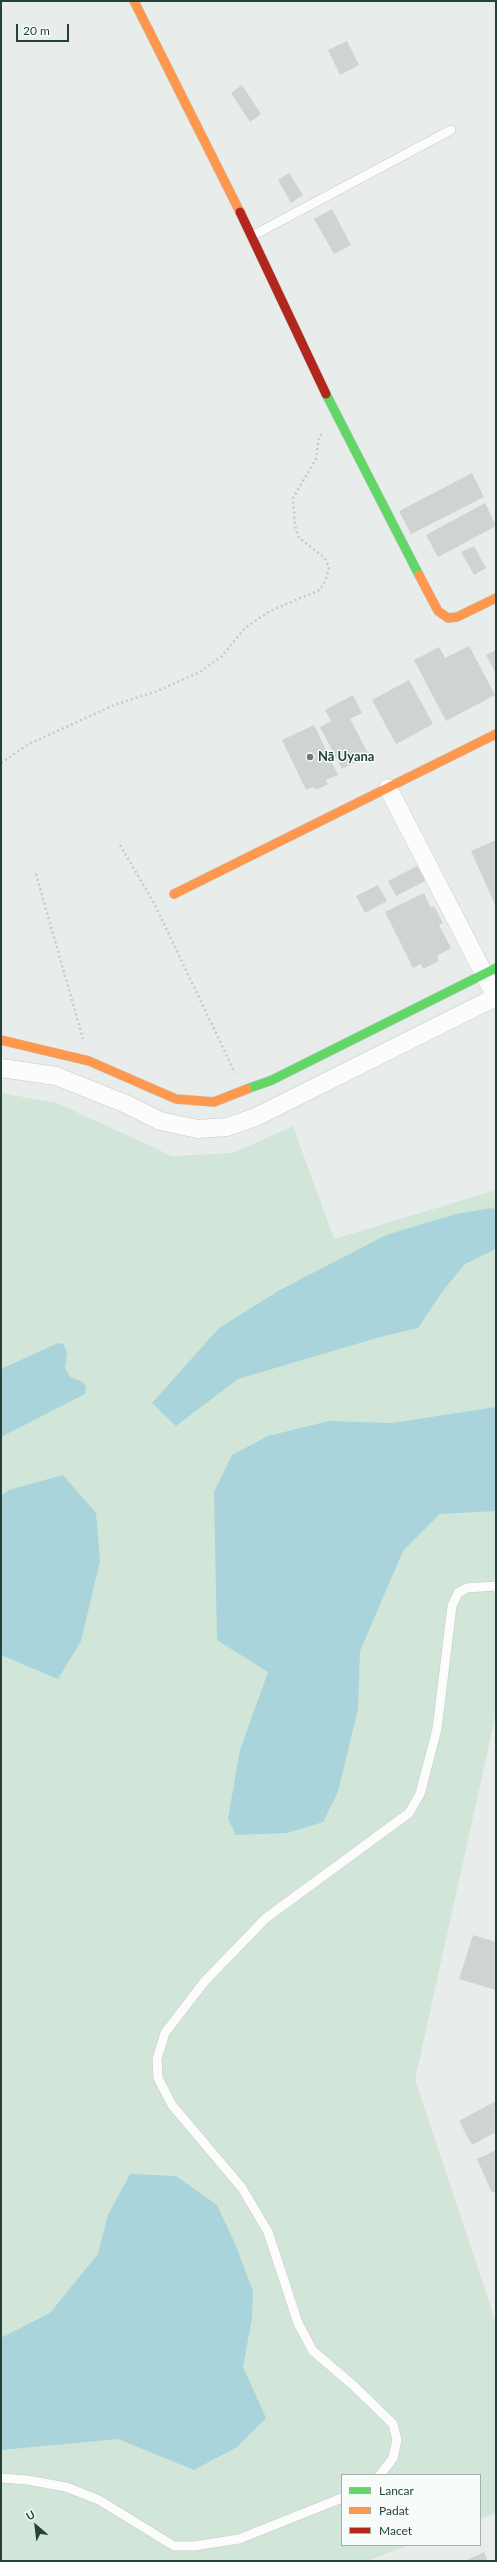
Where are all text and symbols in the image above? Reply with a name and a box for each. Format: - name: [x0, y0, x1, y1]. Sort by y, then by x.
- scale bar: [18, 16, 71, 42]
- text: 20 m: [23, 23, 50, 38]
- place label: Nā Uyana: [318, 749, 374, 765]
- marker: Nā Uyana: [305, 752, 315, 762]
- legend: [341, 2474, 481, 2546]
- text: Lancar: [379, 2483, 414, 2498]
- text: Padat: [379, 2503, 409, 2518]
- north arrow: [16, 2506, 56, 2546]
- text: U: [23, 2507, 37, 2523]
- text: Macet: [379, 2523, 412, 2538]

